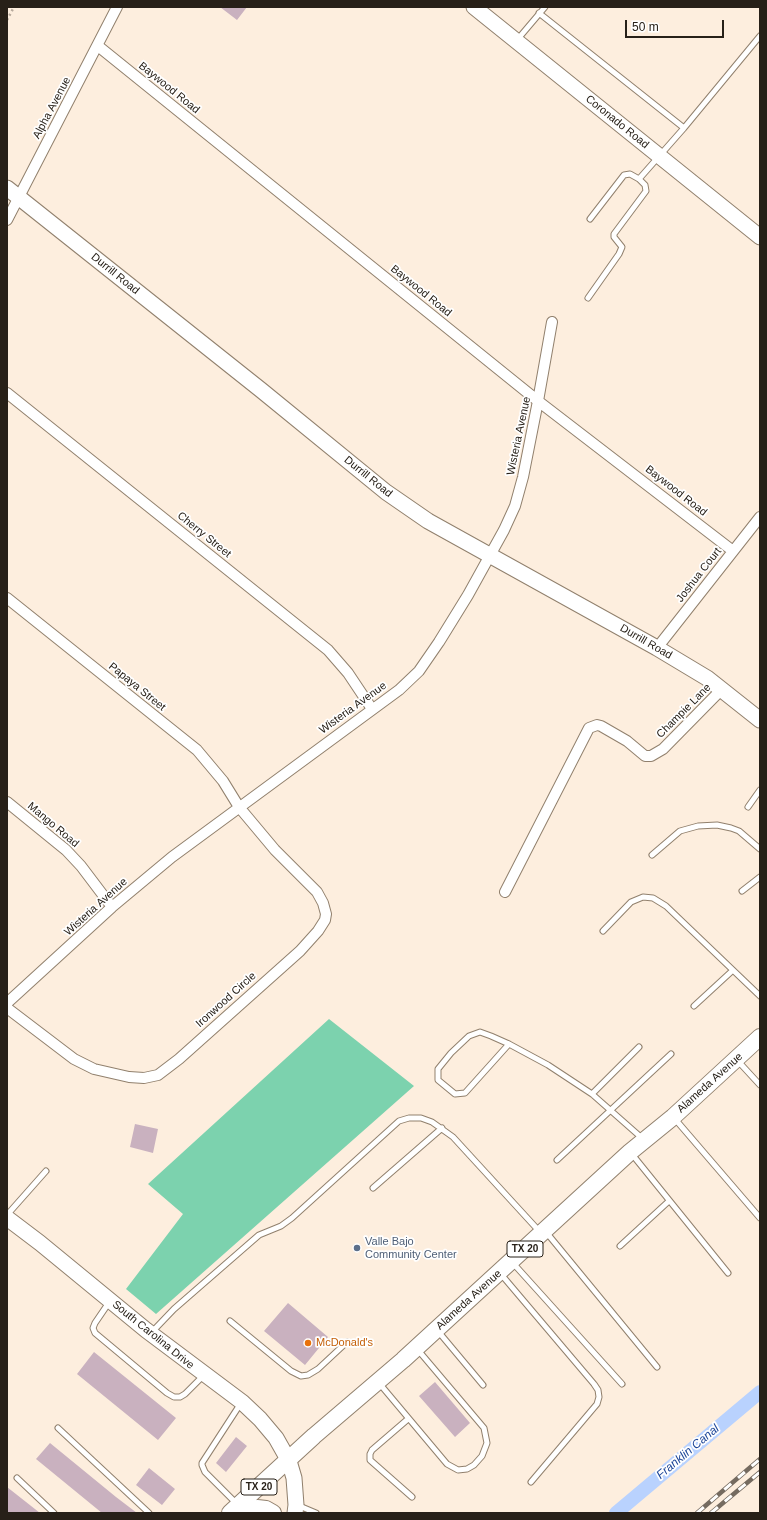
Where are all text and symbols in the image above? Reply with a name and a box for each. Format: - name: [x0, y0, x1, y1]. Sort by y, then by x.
- scale bar: [627, 12, 726, 38]
- text: 50 m: [632, 20, 659, 34]
- street label: Baywood Road: [136, 59, 202, 117]
- street label: Alpha Avenue: [30, 75, 74, 141]
- street label: Coronado Road: [583, 92, 651, 152]
- street label: Durrill Road: [88, 251, 142, 297]
- street label: Baywood Road: [388, 262, 454, 320]
- street label: Wisteria Avenue: [504, 396, 534, 476]
- street label: Durrill Road: [341, 454, 395, 500]
- street label: Baywood Road: [643, 463, 709, 519]
- street label: Cherry Street: [174, 509, 234, 561]
- street label: Joshua Court: [674, 545, 724, 605]
- street label: Durrill Road: [618, 622, 674, 662]
- street label: Papaya Street: [106, 660, 168, 714]
- street label: Wisteria Avenue: [317, 679, 389, 737]
- street label: Champie Lane: [654, 681, 714, 741]
- street label: Mango Road: [25, 800, 81, 850]
- street label: Wisteria Avenue: [62, 875, 130, 939]
- street label: Ironwood Circle: [193, 970, 259, 1030]
- street label: Alameda Avenue: [675, 1050, 745, 1116]
- place label: Valle Bajo Community Center: [365, 1235, 457, 1261]
- road number: TX 20: [507, 1241, 543, 1257]
- marker: Valle Bajo Community Center: [352, 1243, 362, 1253]
- street label: Alameda Avenue: [434, 1267, 504, 1333]
- street label: South Carolina Drive: [109, 1298, 197, 1372]
- place label: McDonald's: [316, 1336, 373, 1350]
- marker: McDonald's: [303, 1338, 313, 1348]
- water label: Franklin Canal: [654, 1422, 722, 1482]
- road number: TX 20: [241, 1479, 277, 1495]

